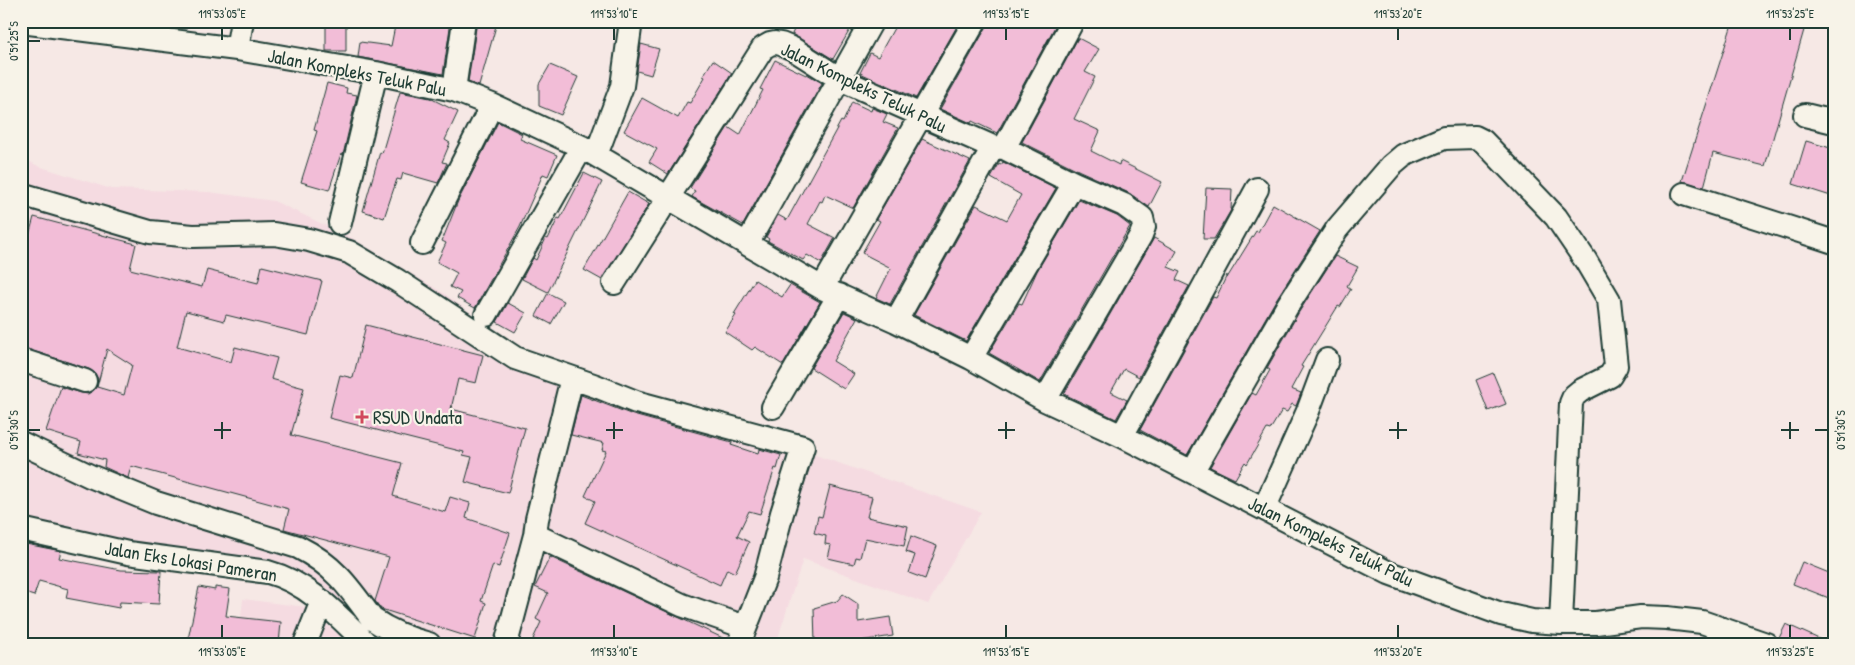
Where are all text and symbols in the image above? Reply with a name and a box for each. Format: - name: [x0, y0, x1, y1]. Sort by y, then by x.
- text: 119°53'05"E: [198, 5, 247, 22]
- text: 119°53'10"E: [591, 5, 638, 22]
- text: 119°53'15"E: [983, 5, 1030, 22]
- text: 119°53'20"E: [1374, 5, 1423, 22]
- text: 119°53'25"E: [1766, 5, 1815, 22]
- text: 0°51'25"S: [5, 21, 22, 61]
- street label: Jalan Kompleks Teluk Palu: [777, 36, 952, 139]
- street label: Jalan Kompleks Teluk Palu: [265, 42, 449, 102]
- place label: RSUD Undata: [373, 404, 463, 430]
- text: 0°51'30"S: [5, 410, 22, 450]
- marker: RSUD Undata: [355, 410, 369, 424]
- text: 0°51'30"S: [1832, 410, 1849, 450]
- street label: Jalan Kompleks Teluk Palu: [1244, 490, 1419, 593]
- street label: Jalan Eks Lokasi Pameran: [103, 535, 279, 587]
- text: 119°53'05"E: [198, 643, 247, 660]
- text: 119°53'10"E: [591, 643, 638, 660]
- text: 119°53'15"E: [983, 643, 1030, 660]
- text: 119°53'20"E: [1374, 643, 1423, 660]
- text: 119°53'25"E: [1766, 643, 1815, 660]

